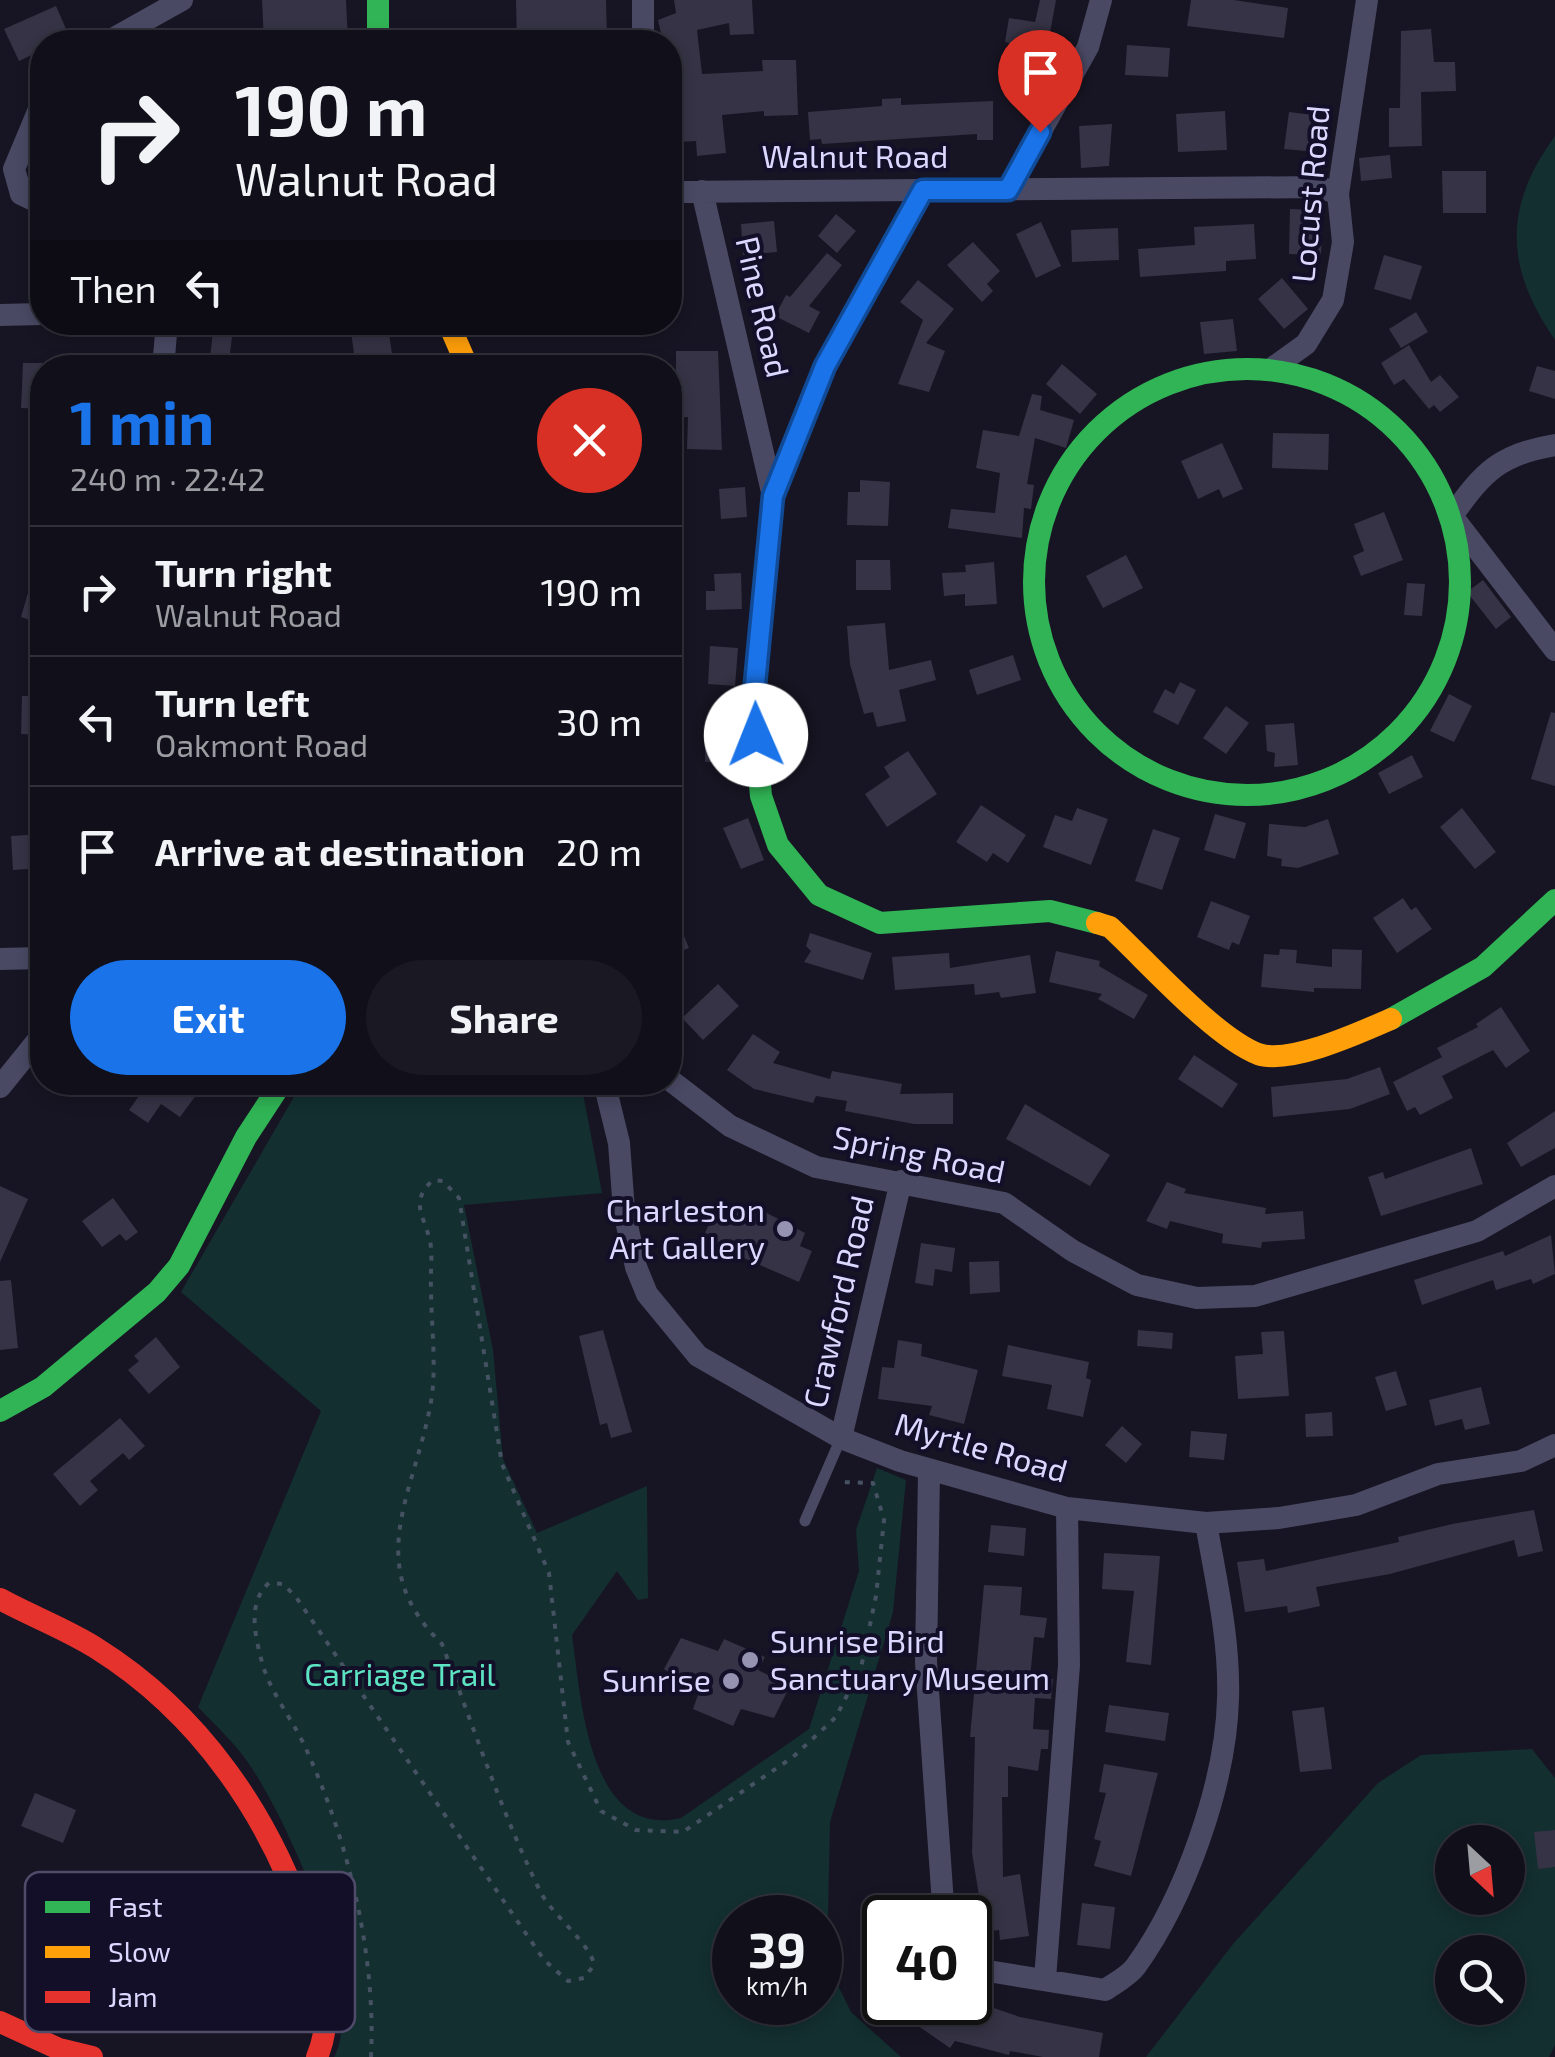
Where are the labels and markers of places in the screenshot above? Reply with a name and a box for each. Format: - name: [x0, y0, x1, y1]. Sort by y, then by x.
- pin: [998, 30, 1083, 133]
- place label: Charleston Art Gallery: [606, 1190, 765, 1265]
- marker: Charleston Art Gallery: [774, 1218, 796, 1240]
- place label: Sunrise Bird Sanctuary Museum: [770, 1621, 1050, 1696]
- marker: Sunrise Bird Sanctuary Museum: [739, 1649, 761, 1671]
- place label: Sunrise: [602, 1660, 711, 1698]
- marker: Sunrise: [720, 1670, 742, 1692]

